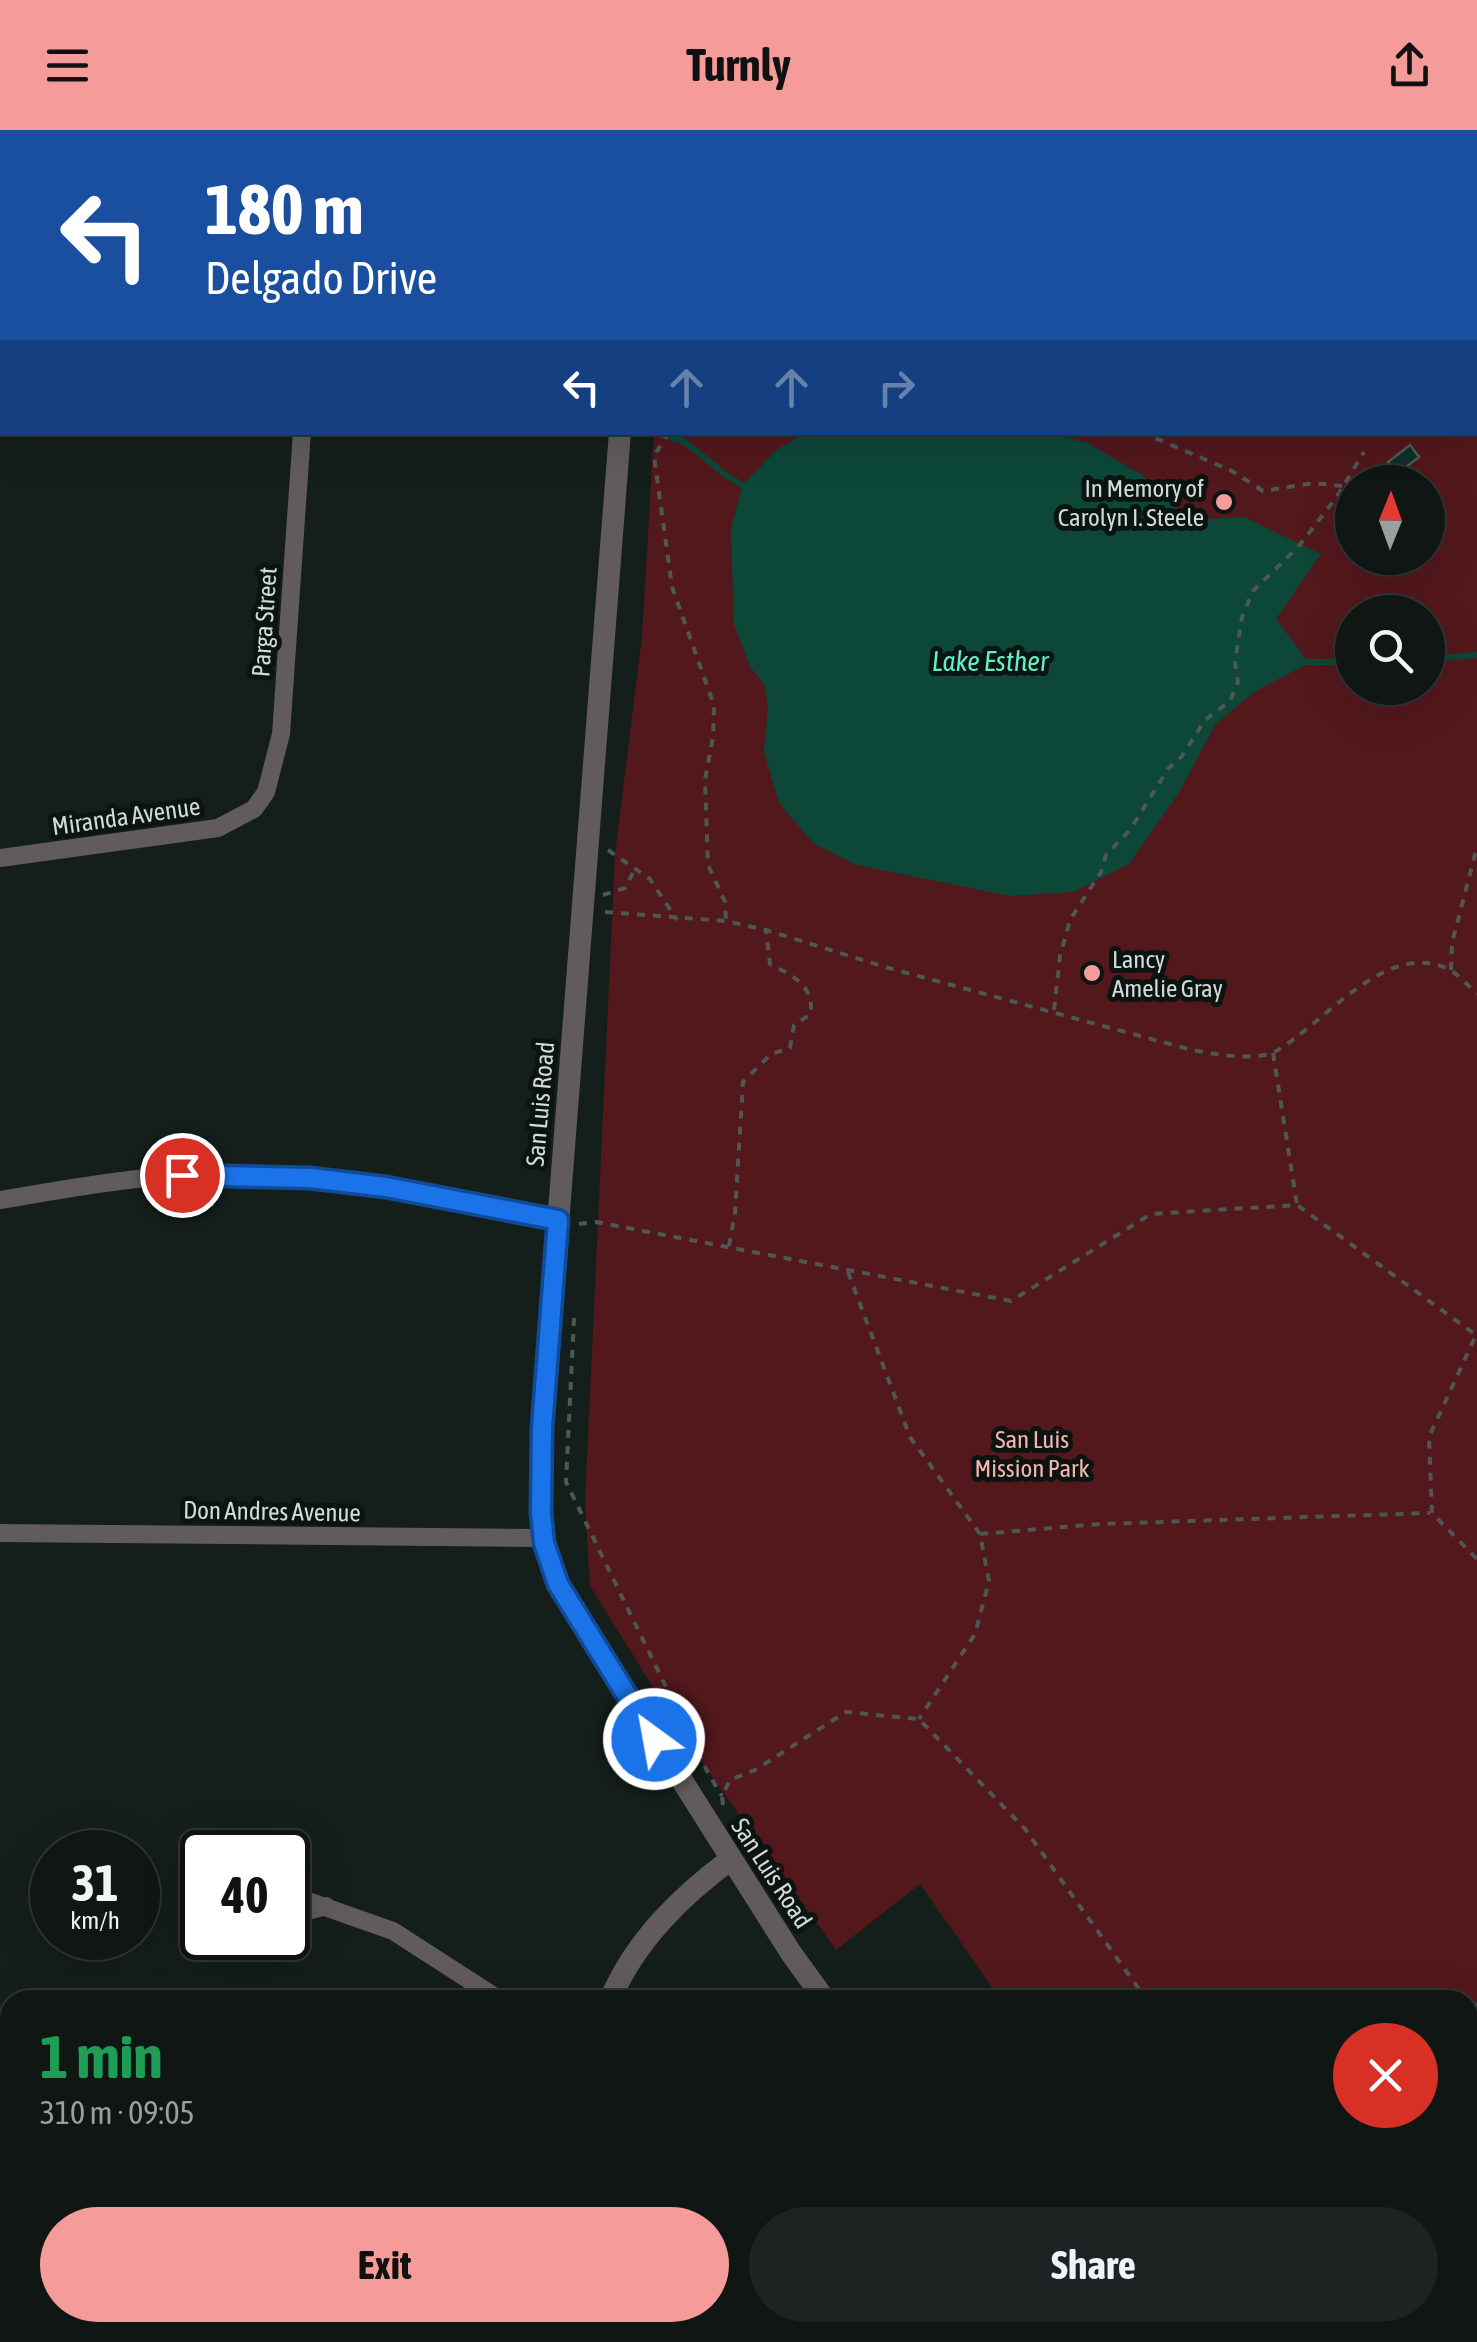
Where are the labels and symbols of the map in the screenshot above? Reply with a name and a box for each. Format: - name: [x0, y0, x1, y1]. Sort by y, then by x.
- north arrow: [1335, 465, 1445, 575]
- place label: In Memory of Carolyn I. Steele: [1058, 474, 1204, 531]
- marker: In Memory of Carolyn I. Steele: [1213, 491, 1235, 513]
- street label: Parga Street: [246, 566, 282, 678]
- water label: Lake Esther: [932, 645, 1050, 677]
- street label: Miranda Avenue: [50, 792, 202, 840]
- place label: Lancy Amelie Gray: [1112, 945, 1223, 1002]
- marker: Lancy Amelie Gray: [1081, 962, 1103, 984]
- street label: San Luis Road: [521, 1040, 559, 1168]
- pin: [140, 1133, 225, 1218]
- park label: San Luis Mission Park: [975, 1425, 1089, 1482]
- street label: Don Andres Avenue: [183, 1495, 361, 1527]
- position arrow: [602, 1687, 706, 1791]
- street label: San Luis Road: [726, 1813, 818, 1933]
- speed limit sign: 40: [180, 1830, 310, 1960]

